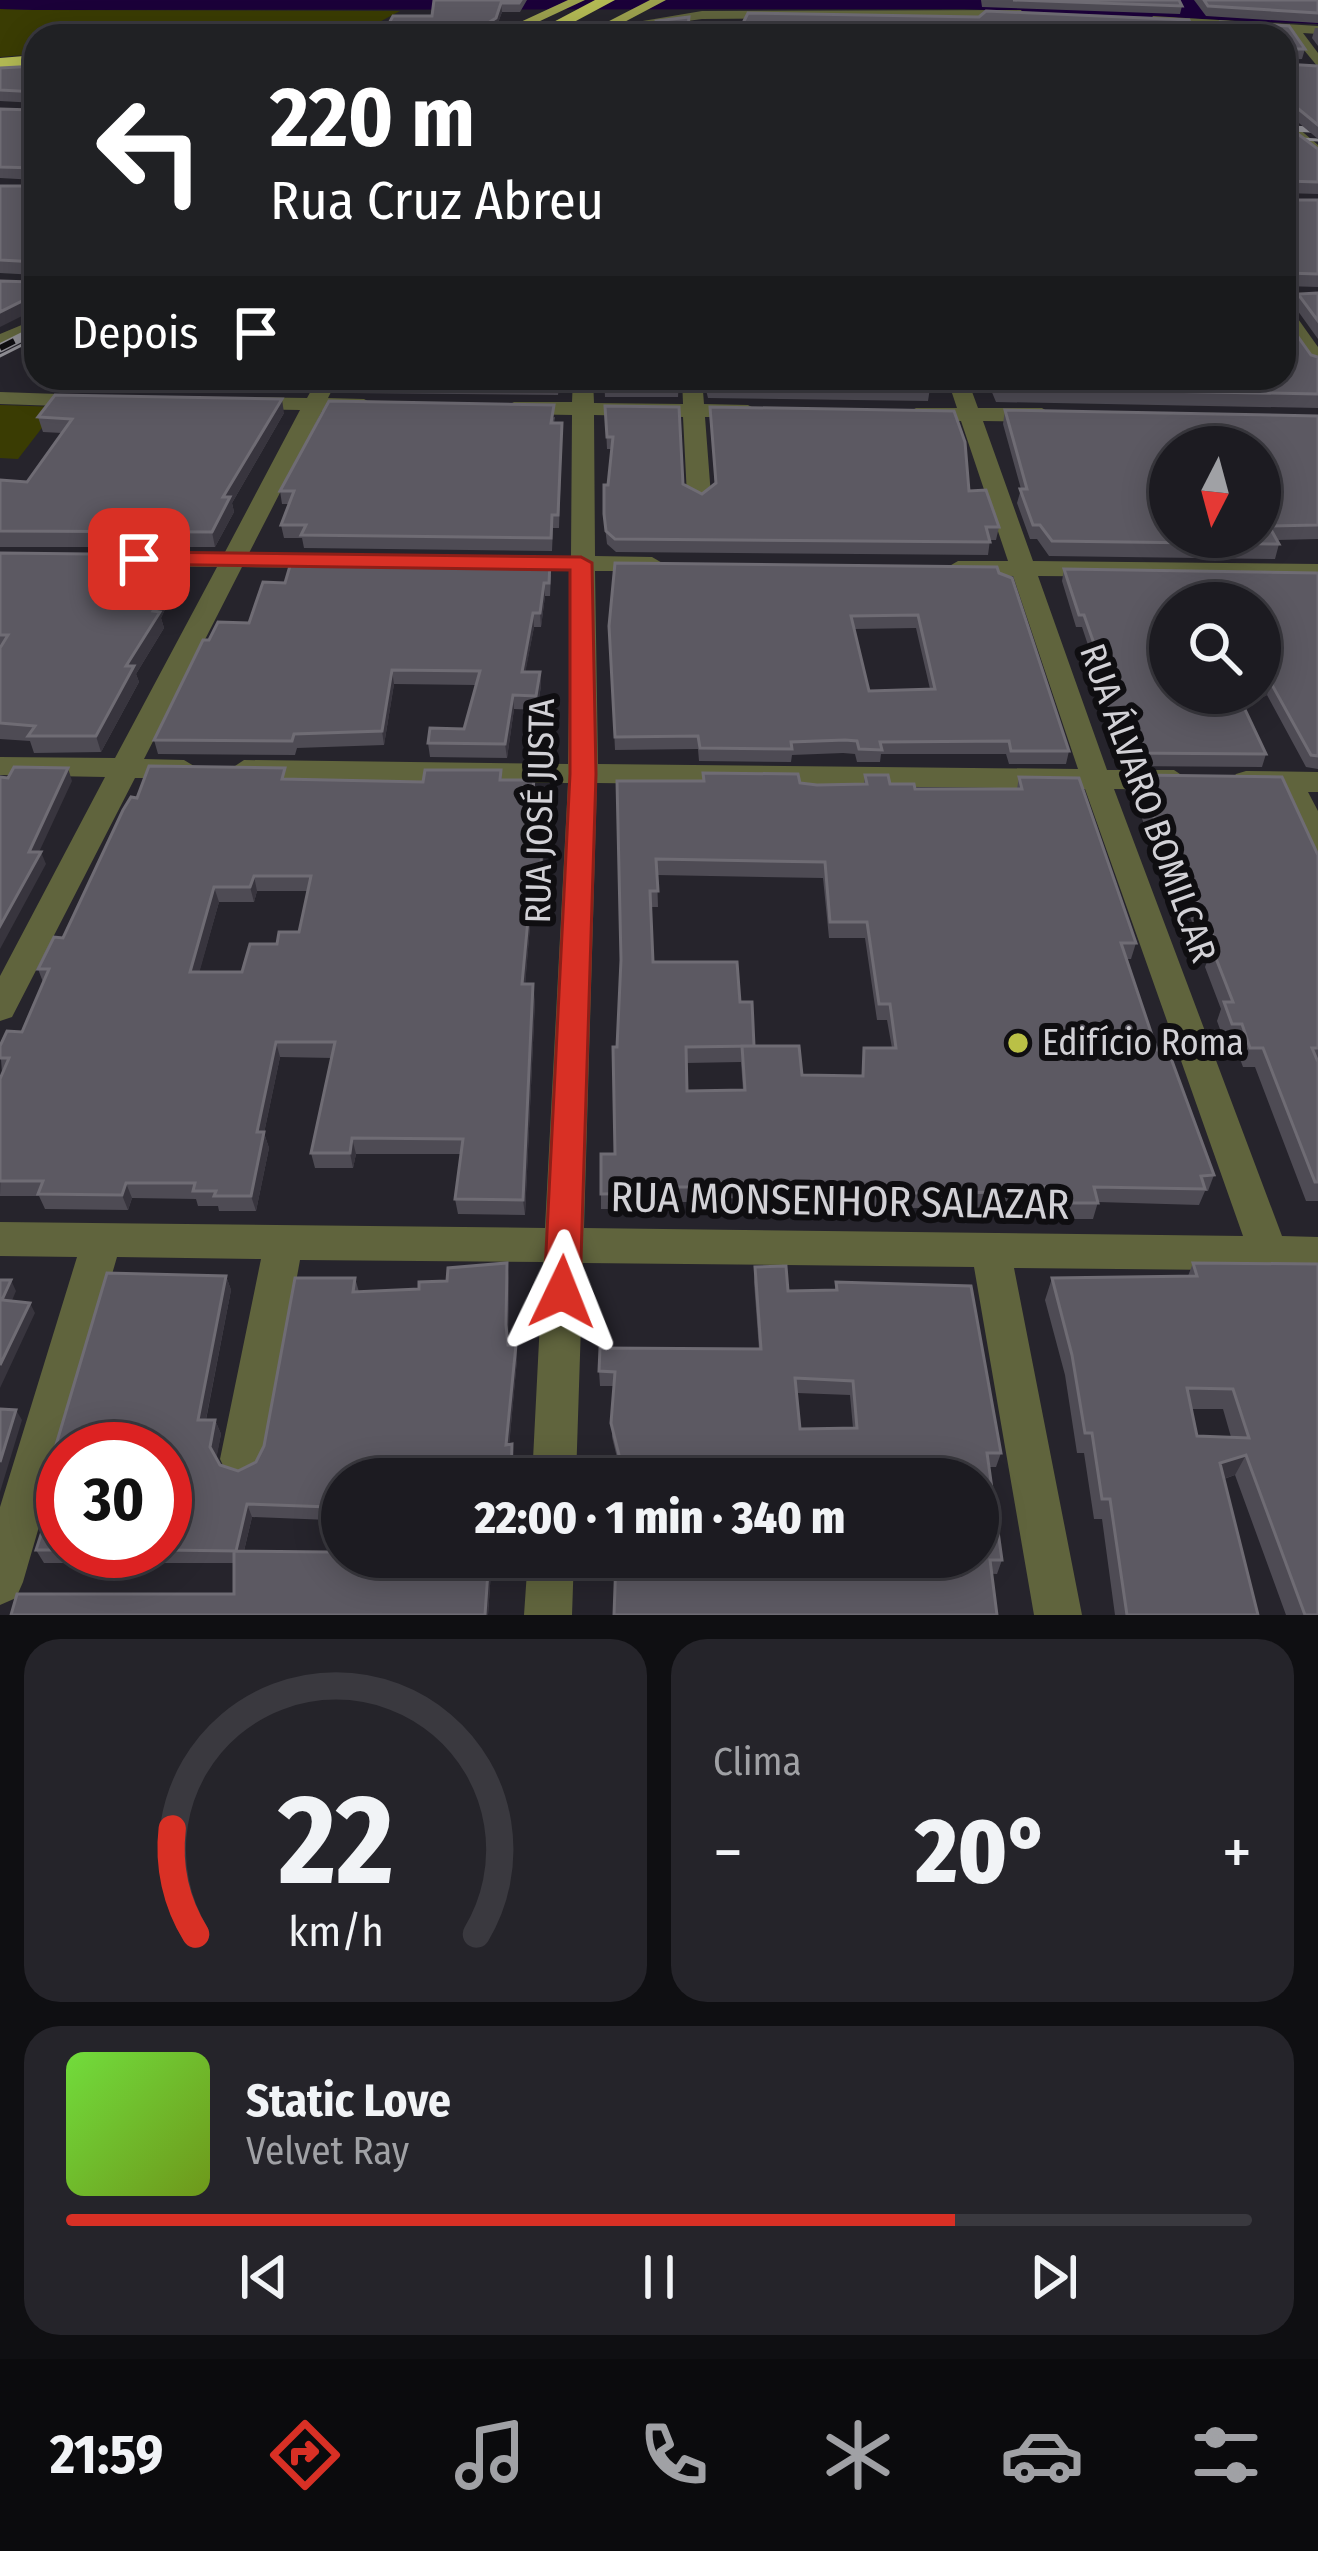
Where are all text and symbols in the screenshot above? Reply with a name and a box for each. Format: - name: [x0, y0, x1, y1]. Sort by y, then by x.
- text: 220 m: [270, 67, 475, 168]
- icon: left: [72, 72, 228, 228]
- text: Rua Cruz Abreu: [270, 169, 604, 233]
- icon: arrive: [223, 300, 289, 366]
- text: Depois: [72, 306, 199, 360]
- north arrow: [1149, 426, 1281, 558]
- map controls: [1149, 426, 1281, 714]
- pin: [88, 508, 190, 610]
- icon: arrive: [106, 526, 172, 592]
- button: search: [1149, 582, 1281, 714]
- street label: RUA ÁLVARO BOMILCAR: [1070, 638, 1227, 968]
- street label: RUA JOSÉ JUSTA: [515, 698, 564, 924]
- place label: Edifício Roma: [1042, 1021, 1244, 1065]
- marker: Edifício Roma: [1005, 1030, 1031, 1056]
- street label: RUA MONSENHOR SALAZAR: [610, 1172, 1070, 1230]
- position arrow: [499, 1229, 625, 1355]
- speed limit sign: 30: [36, 1422, 192, 1578]
- text: 22:00 · 1 min · 340 m: [475, 1491, 845, 1545]
- text: Clima: [713, 1739, 802, 1785]
- text: 22: [277, 1766, 393, 1916]
- text: 20°: [915, 1798, 1049, 1906]
- text: −: [713, 1813, 743, 1892]
- text: +: [1222, 1813, 1252, 1892]
- text: km/h: [288, 1905, 383, 1956]
- text: Static Love: [246, 2074, 451, 2128]
- text: Velvet Ray: [246, 2128, 409, 2174]
- icon: previous: [231, 2244, 297, 2310]
- icon: pause: [626, 2244, 692, 2310]
- icon: next: [1021, 2244, 1087, 2310]
- icon: directions: [263, 2413, 347, 2497]
- icon: music: [448, 2413, 532, 2497]
- icon: phone: [632, 2413, 716, 2497]
- icon: climate: [816, 2413, 900, 2497]
- icon: car: [1000, 2413, 1084, 2497]
- icon: filters: [1184, 2413, 1268, 2497]
- text: 21:59: [50, 2423, 163, 2487]

